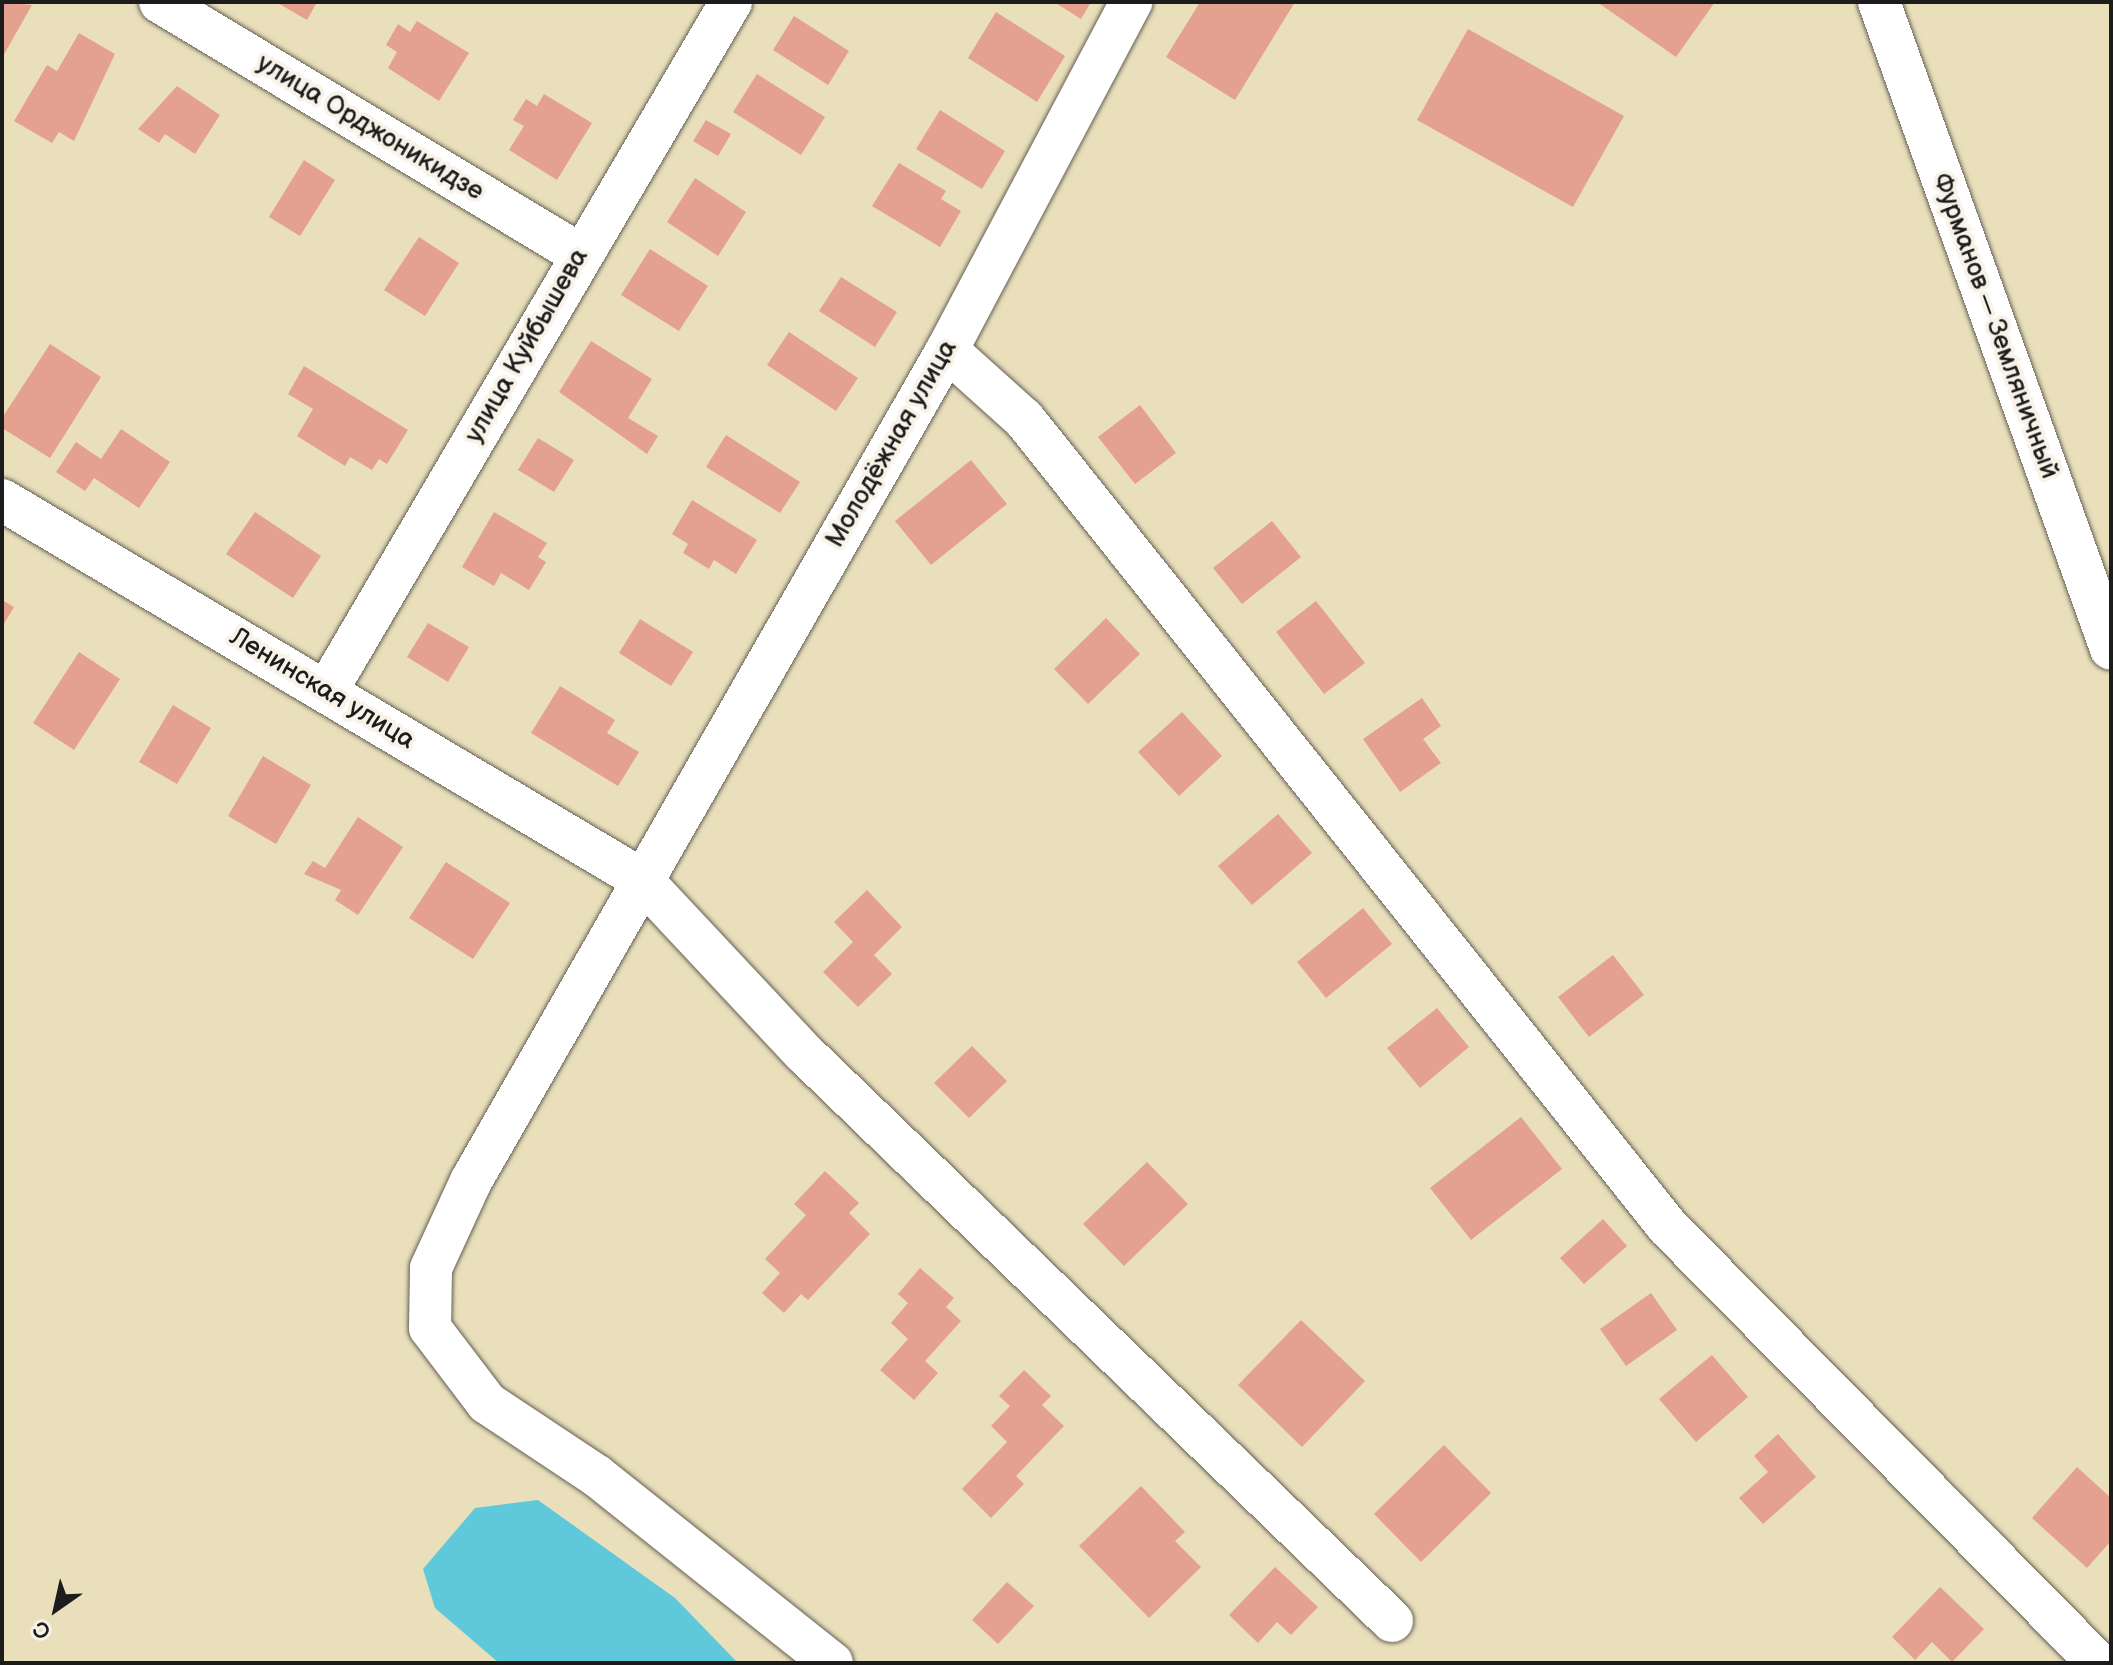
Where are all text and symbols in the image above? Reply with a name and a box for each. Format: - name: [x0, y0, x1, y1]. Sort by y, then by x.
- street label: улица Орджоникидзе: [251, 48, 489, 208]
- street label: Фурманов — Земляничный: [1925, 168, 2065, 484]
- street label: улица Куйбышева: [459, 243, 595, 449]
- street label: Молодёжная улица: [820, 335, 964, 553]
- street label: Ленинская улица: [224, 622, 420, 756]
- north arrow: [16, 1569, 96, 1649]
- text: С: [28, 1614, 56, 1645]

